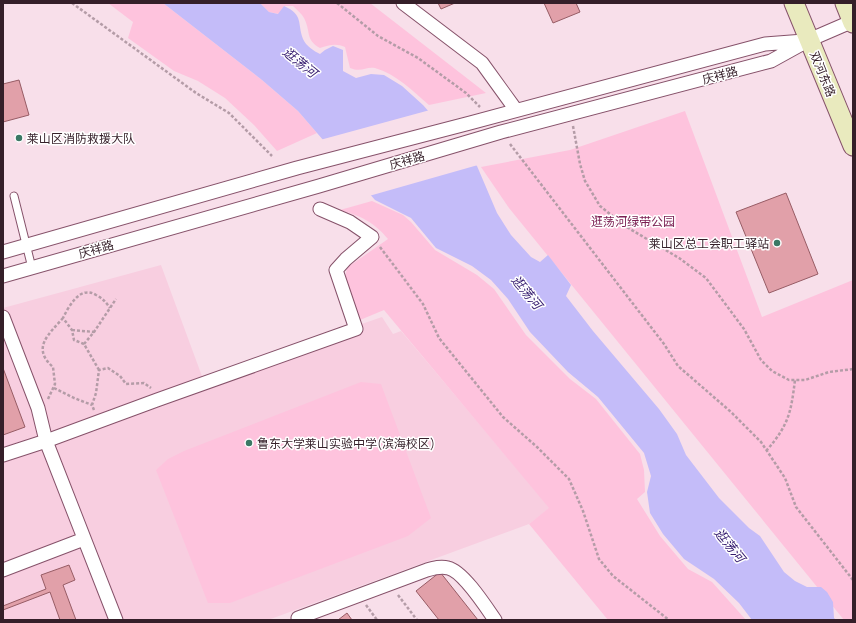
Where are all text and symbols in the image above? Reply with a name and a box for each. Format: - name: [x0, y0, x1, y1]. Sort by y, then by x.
- water label: 逛荡河: [279, 43, 323, 83]
- street label: 双河东路: [806, 49, 840, 99]
- street label: 庆祥路: [700, 62, 740, 88]
- place label: 莱山区消防救援大队: [27, 130, 135, 147]
- marker: 莱山区消防救援大队: [14, 133, 24, 143]
- street label: 庆祥路: [387, 147, 427, 173]
- park label: 逛荡河绿带公园: [591, 213, 675, 230]
- place label: 莱山区总工会职工驿站: [649, 235, 769, 252]
- street label: 庆祥路: [76, 236, 116, 262]
- marker: 莱山区总工会职工驿站: [772, 238, 782, 248]
- water label: 逛荡河: [508, 271, 548, 315]
- place label: 鲁东大学莱山实验中学(滨海校区): [257, 435, 435, 452]
- marker: 鲁东大学莱山实验中学(滨海校区): [244, 438, 254, 448]
- water label: 逛荡河: [711, 524, 751, 568]

